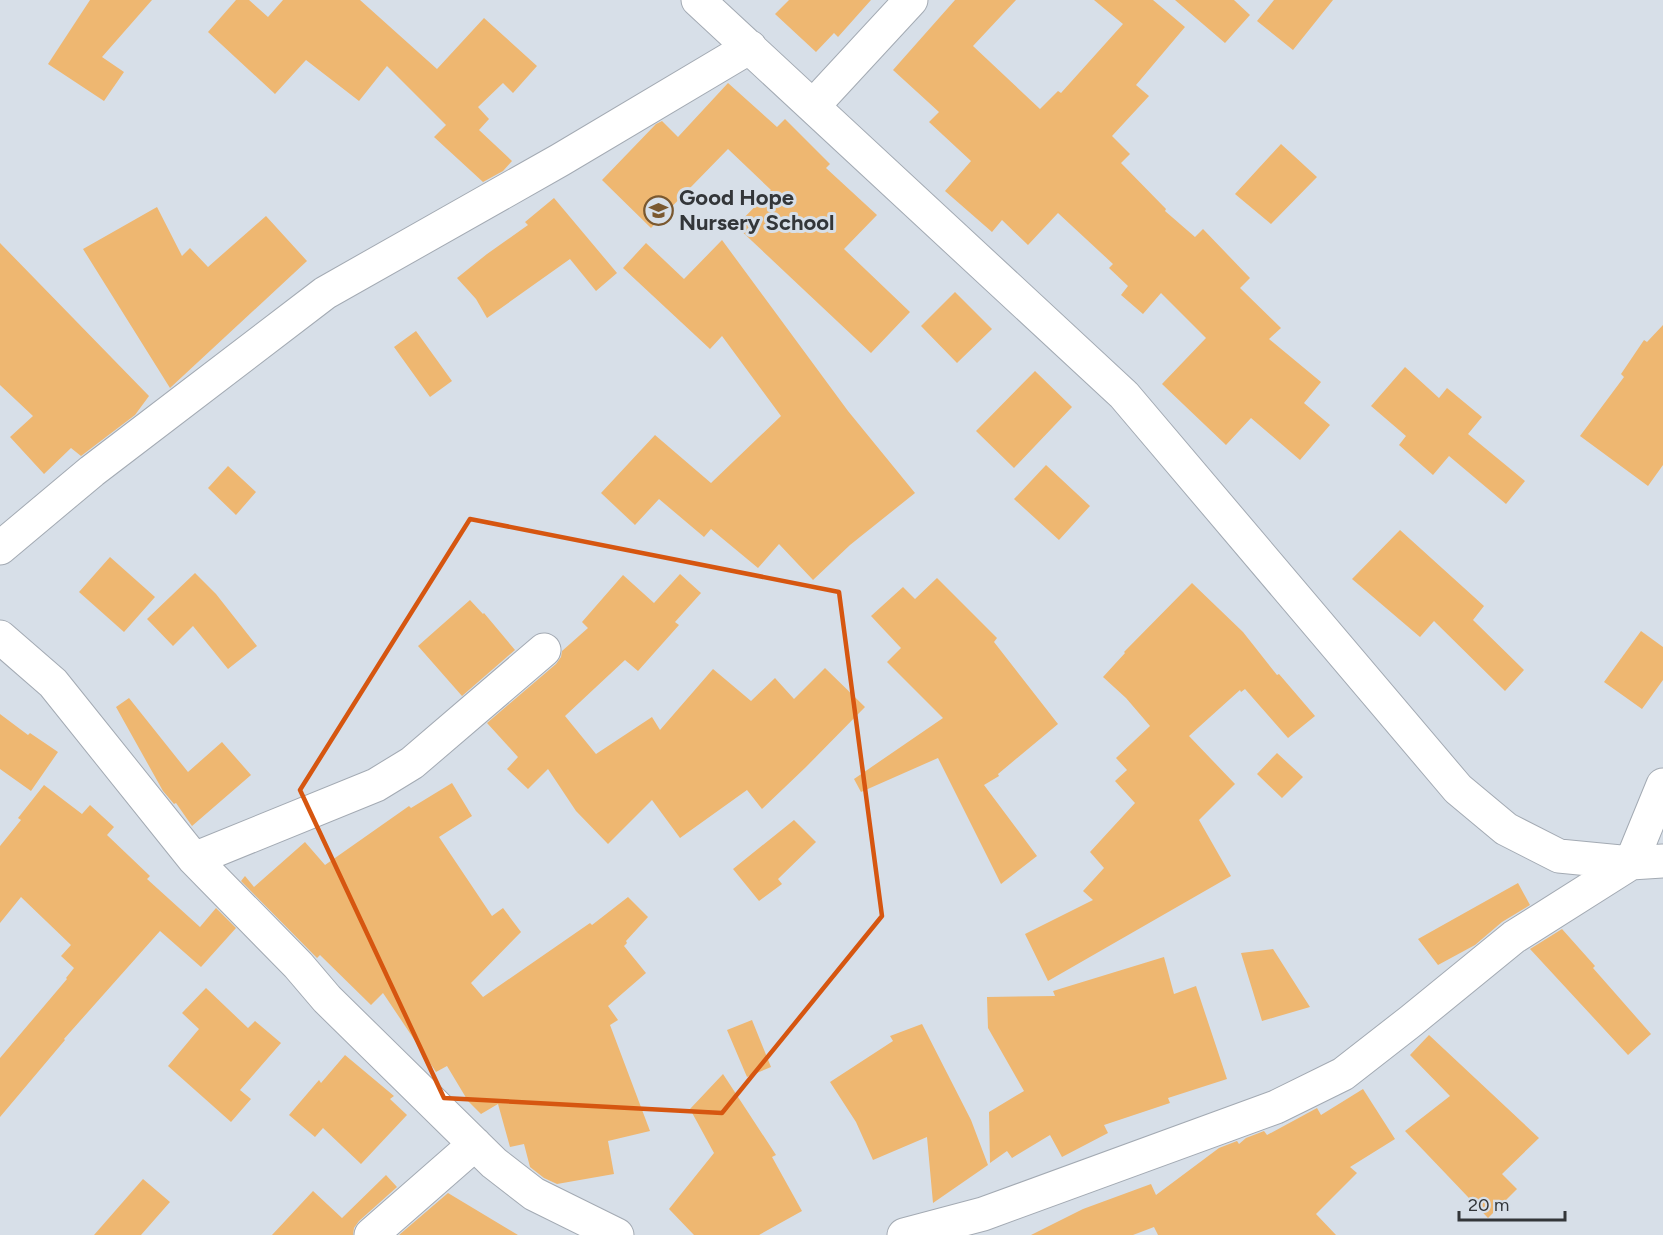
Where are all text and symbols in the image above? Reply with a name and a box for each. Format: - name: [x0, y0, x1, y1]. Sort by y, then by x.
- place label: Good Hope Nursery School: [679, 184, 834, 236]
- school or university icon: Good Hope Nursery School: [642, 194, 674, 226]
- scale bar: [1459, 1184, 1566, 1222]
- text: 20 m: [1468, 1194, 1509, 1216]

